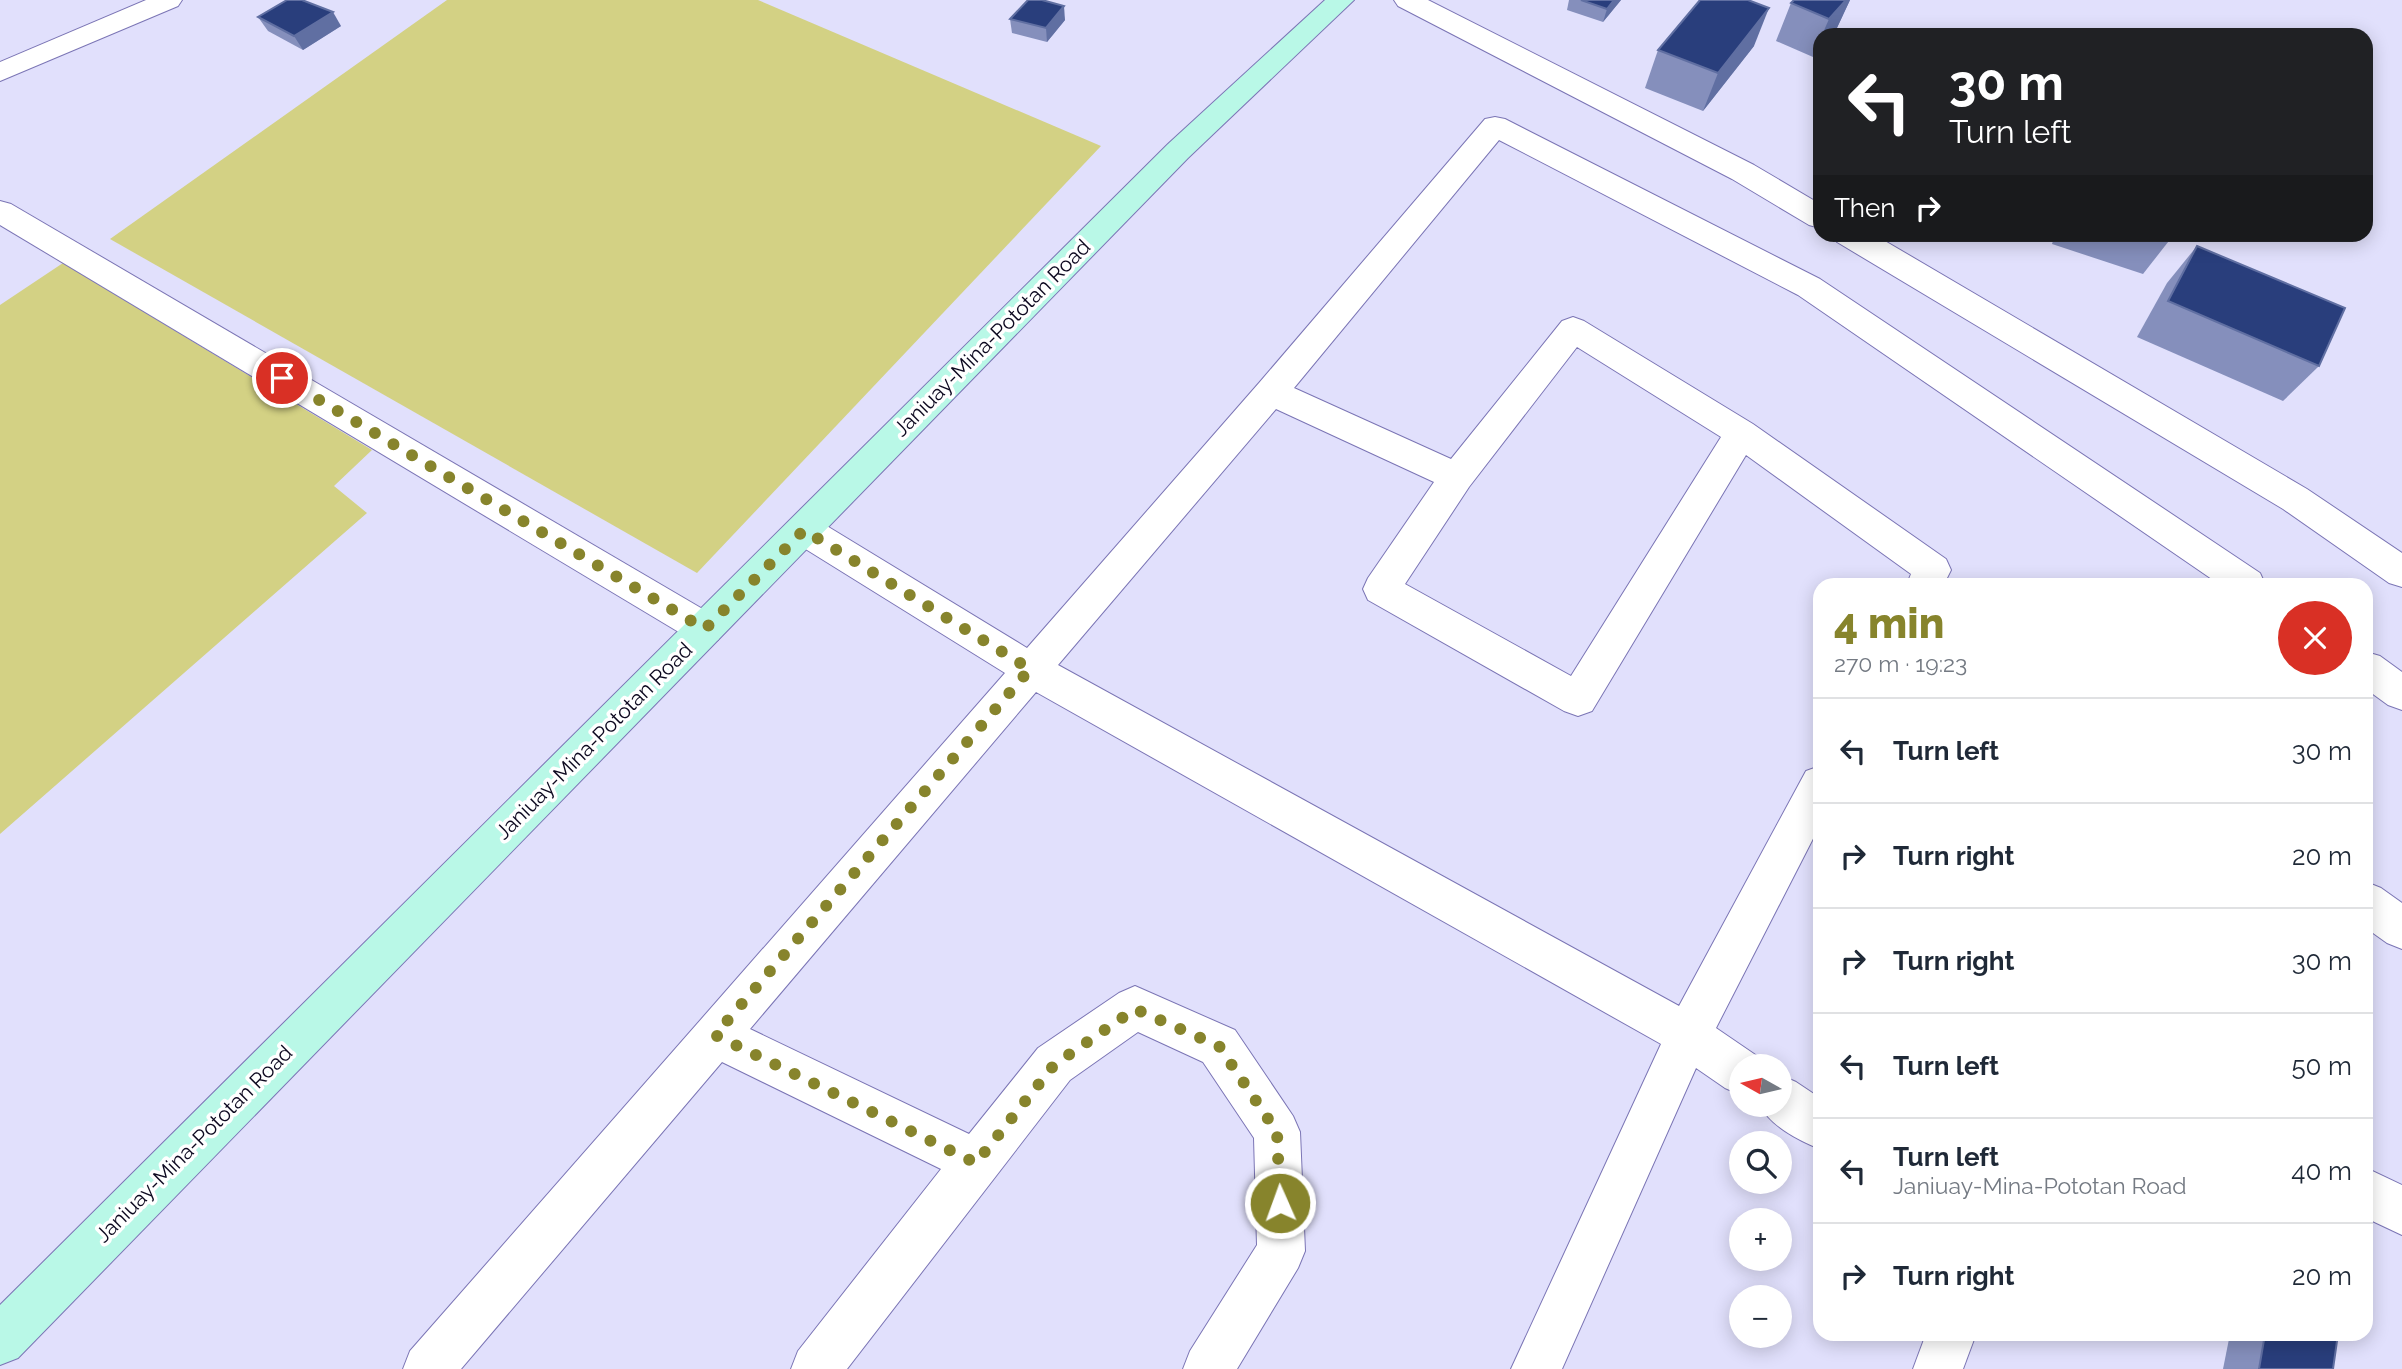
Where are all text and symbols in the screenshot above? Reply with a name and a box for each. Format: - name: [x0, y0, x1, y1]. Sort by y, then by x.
- text: 30 m: [1949, 54, 2064, 111]
- icon: left: [1834, 56, 1925, 147]
- text: Turn left: [1949, 113, 2071, 150]
- icon: right: [1909, 189, 1947, 227]
- text: Then: [1834, 193, 1895, 223]
- street label: Janiuay-Mina-Pototan Road: [888, 234, 1095, 441]
- pin: [252, 348, 312, 408]
- icon: arrive: [263, 359, 301, 397]
- text: 4 min: [1834, 599, 1944, 648]
- button: close: [2278, 601, 2352, 675]
- street label: Janiuay-Mina-Pototan Road: [490, 637, 697, 844]
- text: 270 m · 19:23: [1834, 650, 1967, 677]
- icon: left: [1834, 732, 1872, 770]
- text: Turn left: [1893, 736, 1999, 766]
- text: 30 m: [2292, 736, 2352, 766]
- icon: right: [1834, 837, 1872, 875]
- text: Turn right: [1893, 841, 2014, 871]
- text: 20 m: [2292, 841, 2352, 871]
- icon: right: [1834, 942, 1872, 980]
- text: Turn right: [1893, 946, 2014, 976]
- text: 30 m: [2292, 946, 2352, 976]
- street label: Janiuay-Mina-Pototan Road: [90, 1040, 297, 1247]
- icon: left: [1834, 1047, 1872, 1085]
- text: Turn left: [1893, 1051, 1999, 1081]
- text: 50 m: [2291, 1051, 2352, 1081]
- north arrow: [1729, 1054, 1792, 1116]
- map controls: [1729, 1054, 1792, 1348]
- button: search: [1729, 1131, 1792, 1194]
- text: Turn left: [1893, 1142, 1999, 1172]
- icon: left: [1834, 1152, 1872, 1190]
- text: 40 m: [2291, 1156, 2352, 1186]
- position arrow: [1243, 1166, 1317, 1240]
- text: Janiuay-Mina-Pototan Road: [1893, 1172, 2187, 1199]
- button: +: [1729, 1208, 1792, 1271]
- icon: right: [1834, 1257, 1872, 1295]
- text: Turn right: [1893, 1261, 2014, 1291]
- text: 20 m: [2292, 1261, 2352, 1291]
- button: −: [1729, 1285, 1792, 1348]

